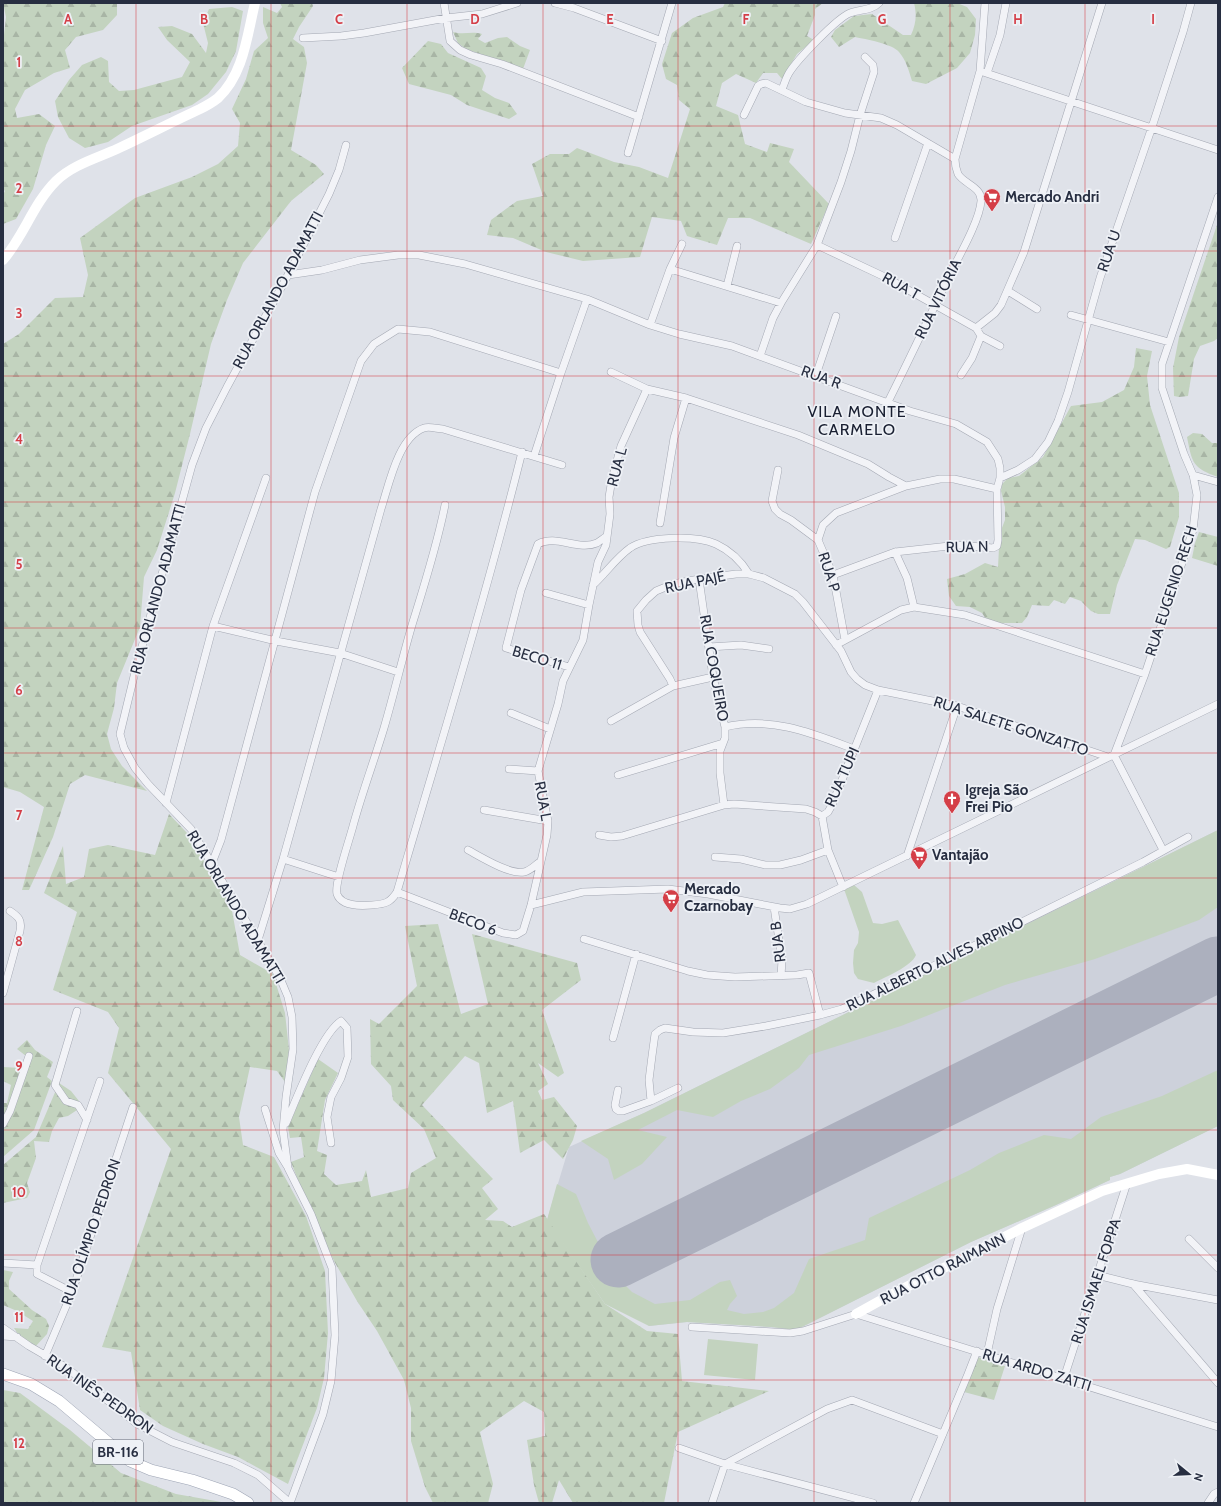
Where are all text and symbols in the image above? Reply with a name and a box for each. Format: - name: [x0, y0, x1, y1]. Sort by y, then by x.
- text: A: [64, 11, 73, 27]
- text: B: [200, 11, 208, 27]
- text: C: [335, 11, 343, 27]
- text: D: [470, 11, 480, 27]
- text: E: [606, 11, 614, 27]
- text: F: [743, 11, 750, 27]
- text: G: [878, 11, 887, 27]
- text: H: [1013, 11, 1023, 27]
- text: I: [1151, 11, 1155, 27]
- text: 1: [17, 54, 21, 70]
- text: 2: [16, 180, 23, 196]
- supermarket icon: Mercado Andri: [982, 187, 1002, 212]
- place label: Mercado Andri: [1005, 188, 1099, 206]
- street label: RUA ORLANDO ADAMATTI: [229, 208, 327, 372]
- street label: RUA U: [1093, 228, 1125, 274]
- street label: RUA VITÓRIA: [910, 255, 965, 342]
- street label: RUA T: [879, 268, 923, 304]
- text: 3: [15, 305, 23, 321]
- street label: RUA R: [799, 361, 843, 393]
- district label: VILA MONTE CARMELO: [807, 402, 907, 439]
- text: 4: [15, 431, 23, 447]
- street label: RUA L: [603, 445, 631, 489]
- street label: RUA ORLANDO ADAMATTI: [127, 502, 189, 676]
- street label: RUA EUGENIO RECH: [1141, 523, 1201, 659]
- street label: RUA N: [945, 538, 989, 556]
- street label: RUA P: [814, 550, 844, 595]
- text: 5: [16, 556, 23, 572]
- street label: RUA PAJÉ: [663, 566, 727, 597]
- street label: RUA COQUEIRO: [696, 613, 732, 723]
- street label: BECO 11: [510, 642, 564, 674]
- text: 6: [15, 682, 23, 698]
- street label: RUA SALETE GONZATTO: [931, 692, 1091, 760]
- street label: RUA TUPI: [821, 744, 863, 810]
- street label: RUA L: [531, 780, 555, 823]
- place label: Igreja São Frei Pio: [965, 781, 1029, 816]
- church icon: Igreja São Frei Pio: [942, 789, 962, 814]
- text: 7: [16, 807, 23, 823]
- street label: RUA ORLANDO ADAMATTI: [183, 827, 289, 987]
- supermarket icon: Vantajão: [909, 845, 929, 870]
- place label: Vantajão: [932, 846, 989, 864]
- place label: Mercado Czarnobay: [684, 880, 754, 915]
- supermarket icon: Mercado Czarnobay: [661, 888, 681, 913]
- street label: BECO 6: [447, 905, 499, 939]
- street label: RUA ALBERTO ALVES ARPINO: [843, 913, 1027, 1015]
- street label: RUA B: [767, 920, 789, 964]
- text: 8: [15, 933, 23, 949]
- text: 9: [15, 1058, 23, 1074]
- street label: RUA OLÍMPIO PEDRON: [57, 1156, 124, 1307]
- text: 10: [12, 1184, 26, 1200]
- street label: RUA ISMAEL FOPPA: [1067, 1215, 1125, 1346]
- street label: RUA OTTO RAIMANN: [877, 1230, 1009, 1308]
- text: 11: [14, 1309, 24, 1325]
- street label: RUA ARDO ZATTI: [980, 1345, 1094, 1395]
- street label: RUA INÊS PEDRON: [43, 1350, 157, 1438]
- text: 12: [13, 1435, 25, 1451]
- road number: BR-116: [93, 1440, 143, 1464]
- north arrow: [1169, 1454, 1209, 1494]
- text: N: [1191, 1471, 1206, 1483]

